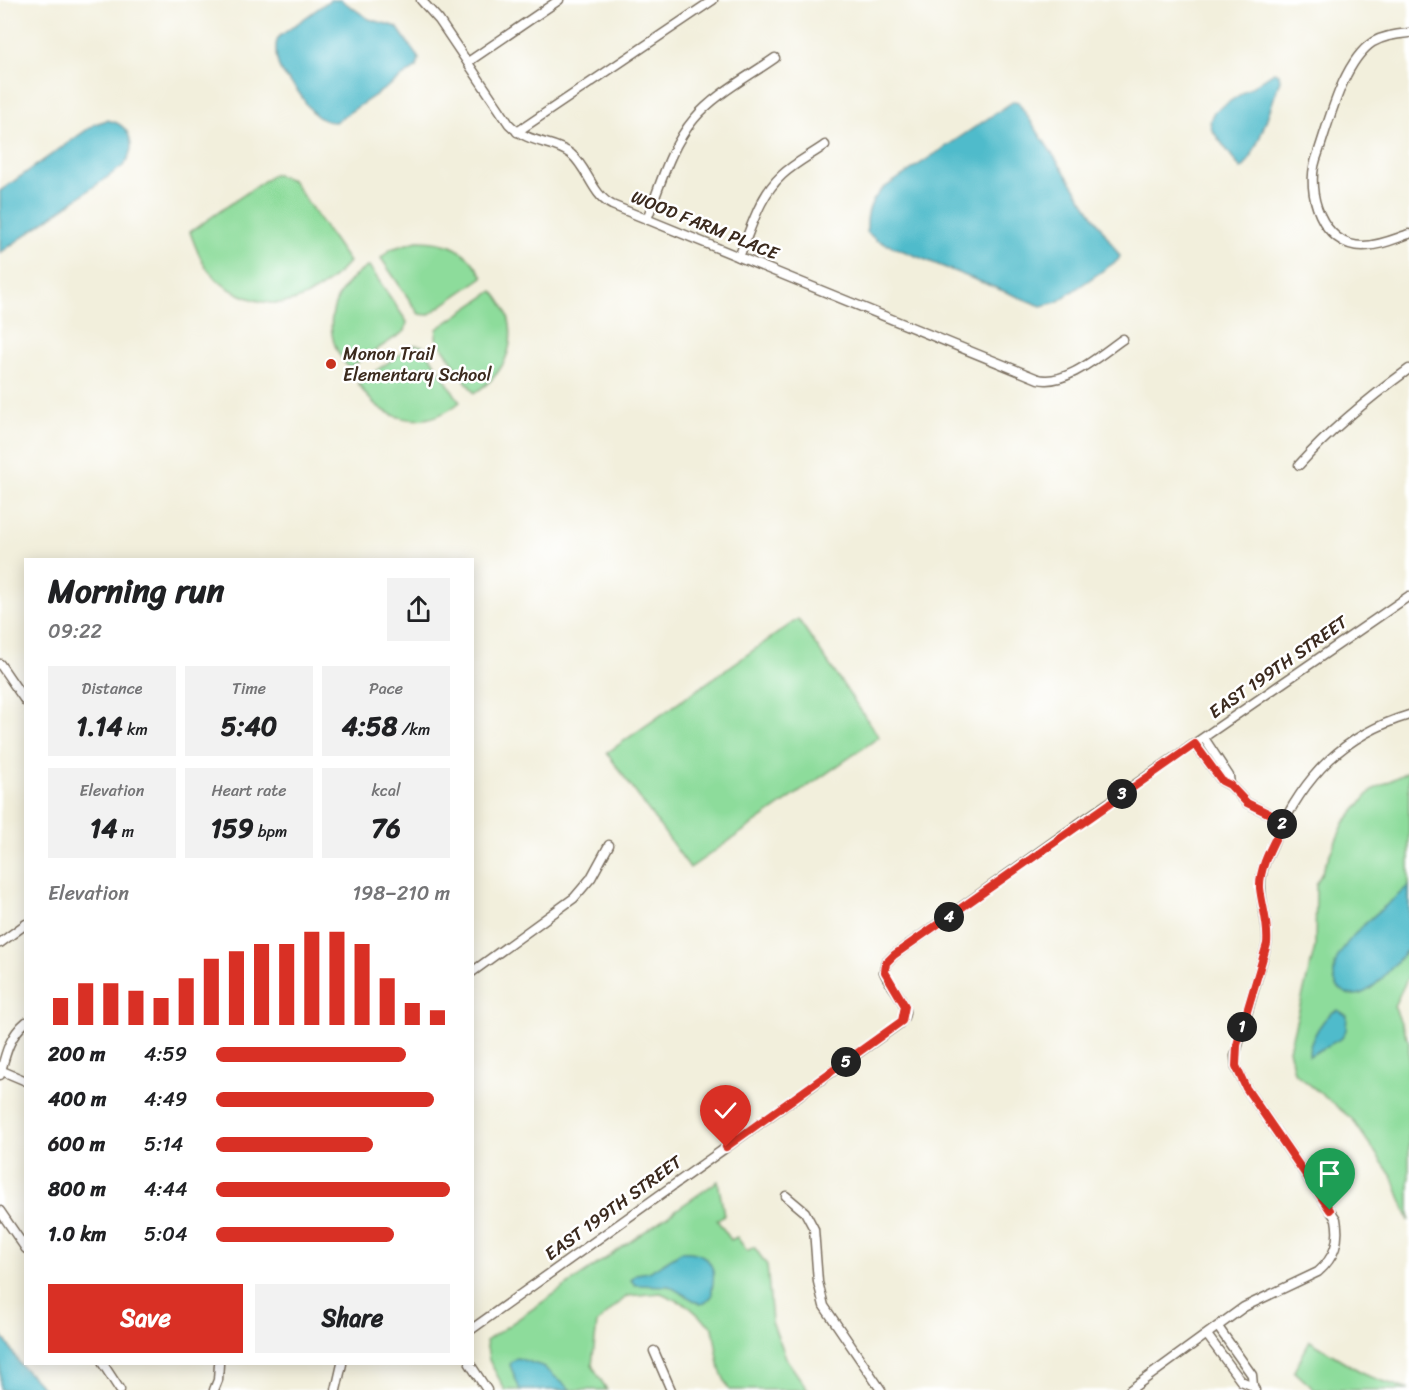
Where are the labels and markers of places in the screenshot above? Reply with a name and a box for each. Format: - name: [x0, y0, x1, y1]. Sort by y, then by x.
- place label: Monon Trail Elementary School: [343, 338, 492, 391]
- marker: Monon Trail Elementary School: [324, 357, 338, 371]
- pin: 3: [1107, 779, 1137, 809]
- pin: 2: [1267, 809, 1297, 839]
- pin: 4: [934, 902, 964, 932]
- pin: 1: [1227, 1012, 1257, 1042]
- pin: 5: [831, 1047, 861, 1077]
- pin: [700, 1085, 751, 1147]
- pin: [1304, 1148, 1355, 1210]

